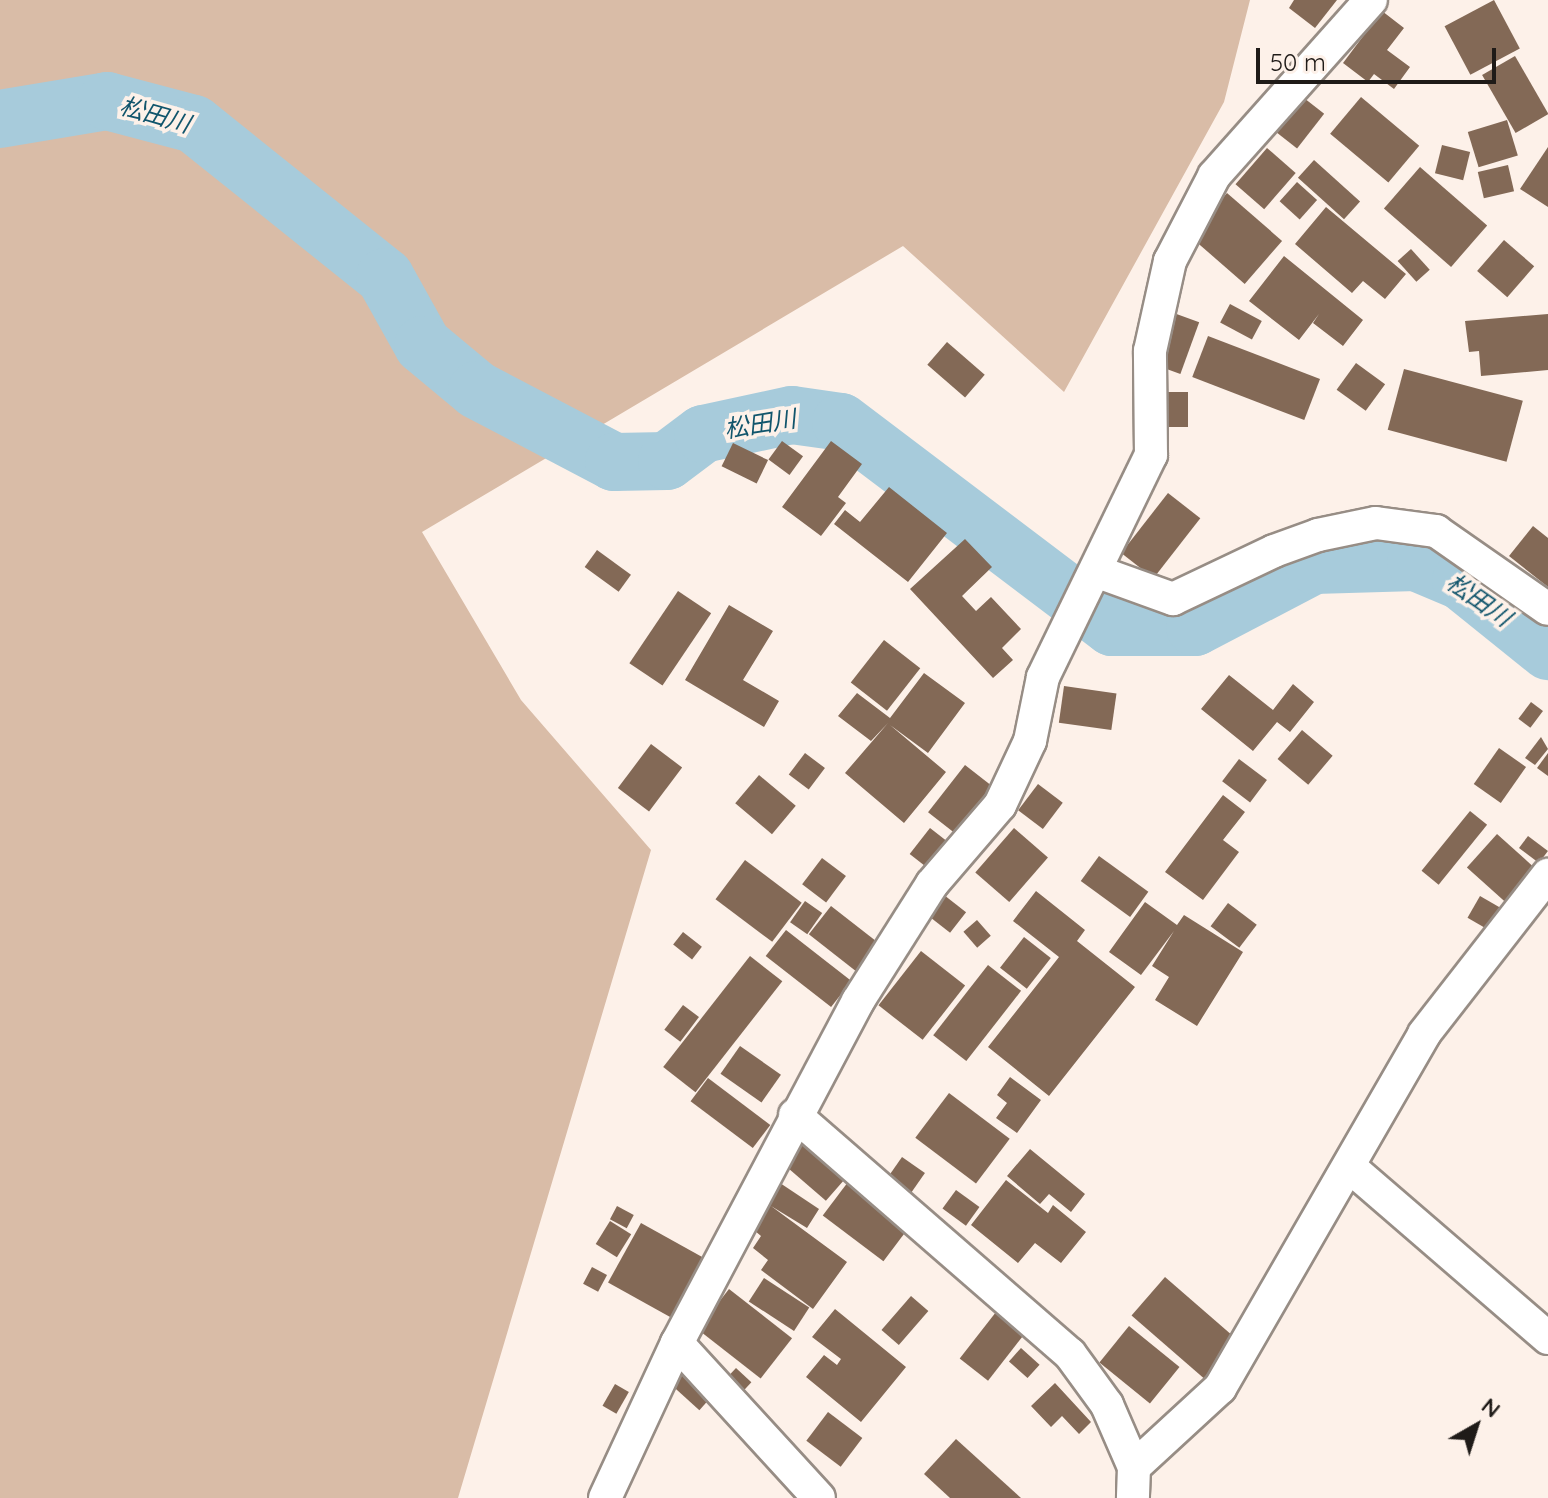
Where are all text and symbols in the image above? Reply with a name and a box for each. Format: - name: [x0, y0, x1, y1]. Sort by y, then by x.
- scale bar: [1260, 32, 1500, 82]
- text: 50 m: [1270, 47, 1326, 77]
- water label: 松田川: [116, 91, 194, 139]
- water label: 松田川: [722, 404, 798, 444]
- water label: 松田川: [1441, 568, 1517, 632]
- north arrow: [1436, 1386, 1516, 1466]
- text: N: [1476, 1391, 1506, 1423]

